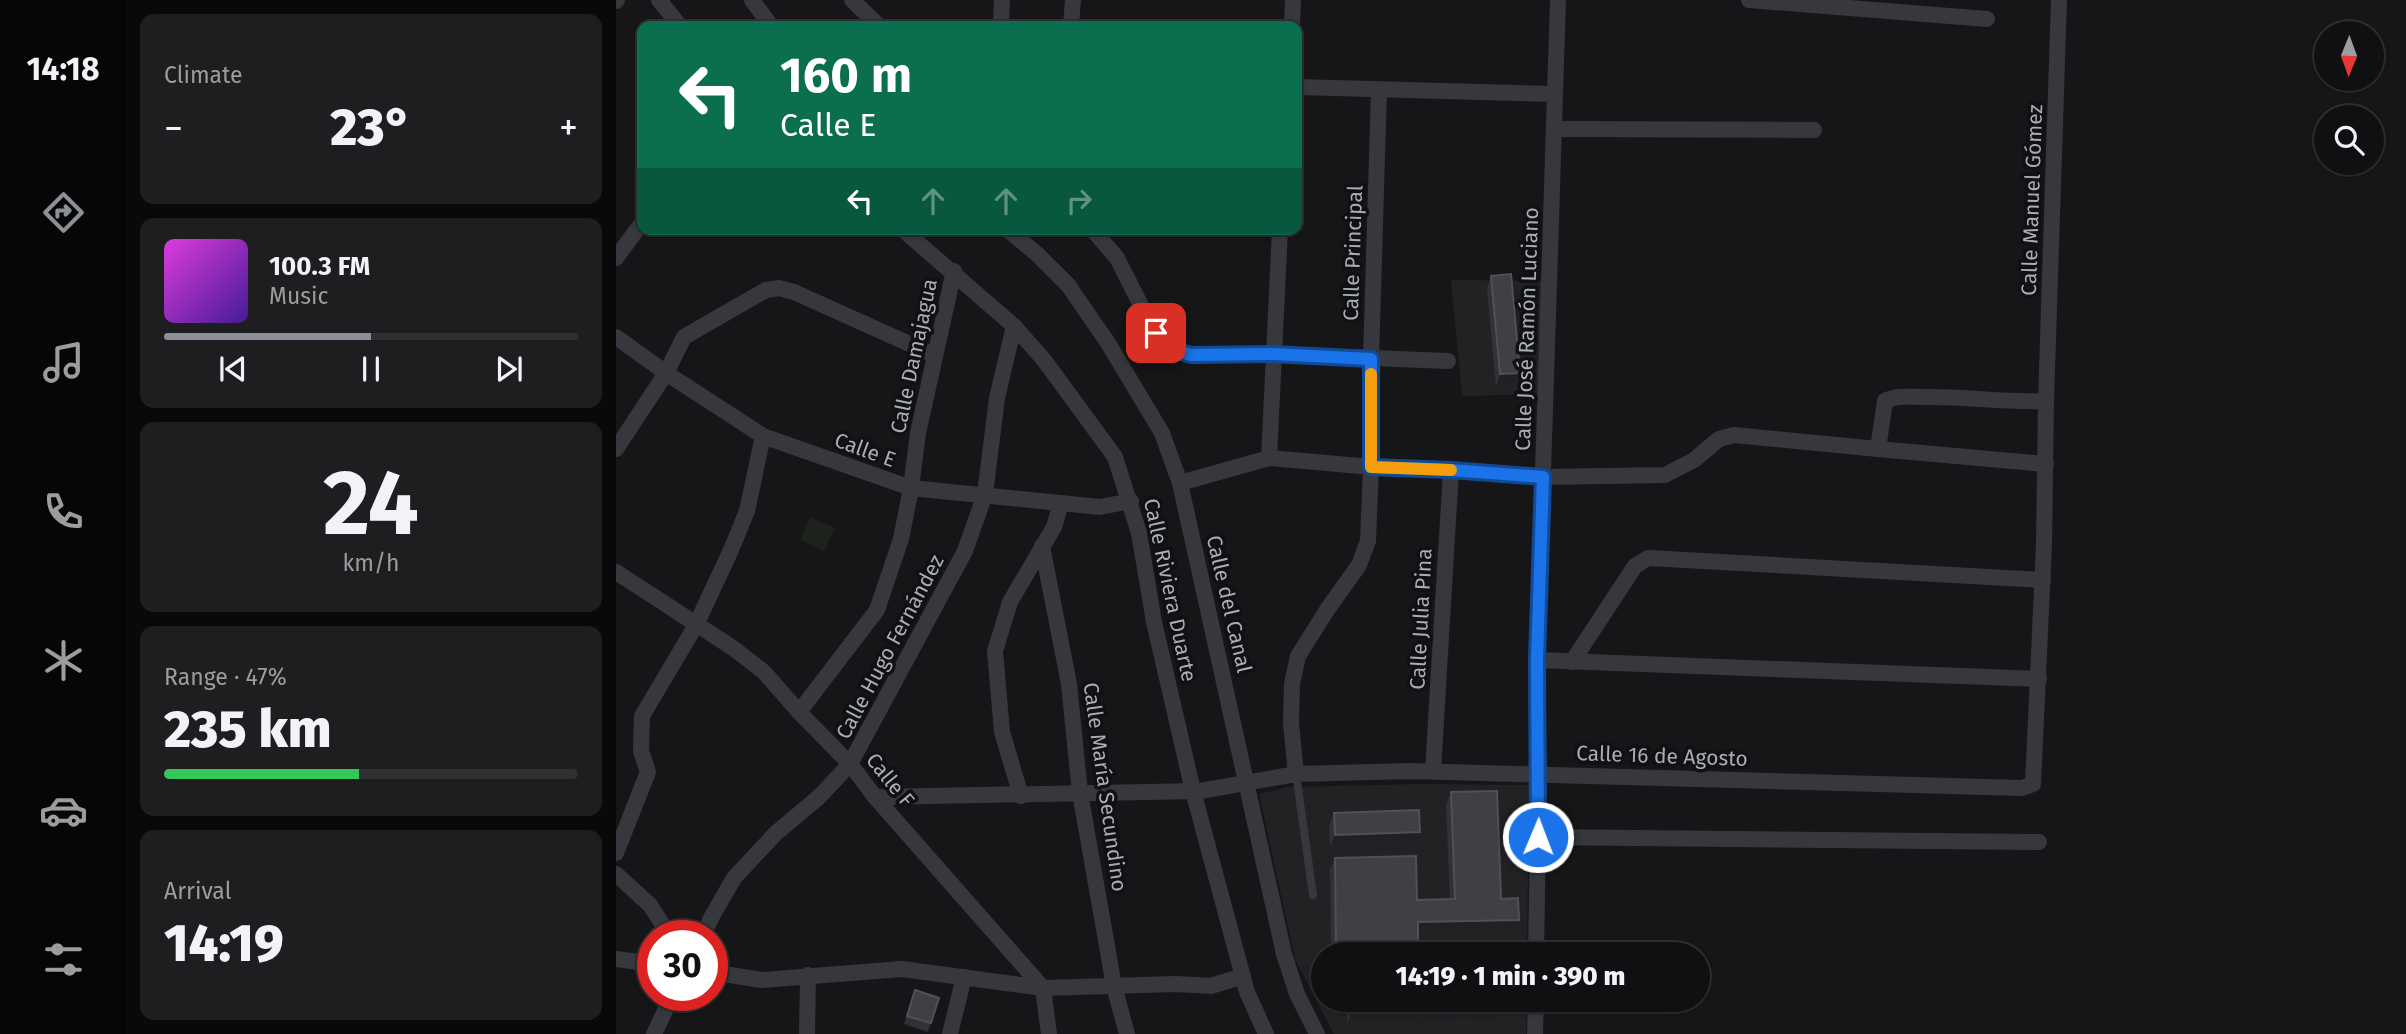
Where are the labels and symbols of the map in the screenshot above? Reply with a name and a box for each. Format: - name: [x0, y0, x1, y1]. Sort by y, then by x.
- north arrow: [2314, 21, 2384, 91]
- street label: Calle Manuel Gómez: [2016, 104, 2048, 296]
- street label: Calle Principal: [1338, 185, 1368, 321]
- street label: Calle José Ramón Luciano: [1510, 207, 1544, 451]
- street label: Calle Damajagua: [885, 276, 943, 436]
- pin: [1126, 303, 1186, 363]
- street label: Calle E: [831, 427, 899, 473]
- street label: Calle Riviera Duarte: [1138, 496, 1202, 684]
- street label: Calle del Canal: [1201, 533, 1257, 675]
- street label: Calle Julia Pina: [1404, 548, 1438, 690]
- street label: Calle Hugo Fernández: [830, 550, 950, 744]
- street label: Calle María Secundino: [1077, 681, 1133, 893]
- street label: Calle 16 de Agosto: [1576, 740, 1748, 772]
- street label: Calle F: [860, 748, 920, 812]
- position arrow: [1501, 800, 1575, 874]
- speed limit sign: 30: [637, 920, 728, 1011]

